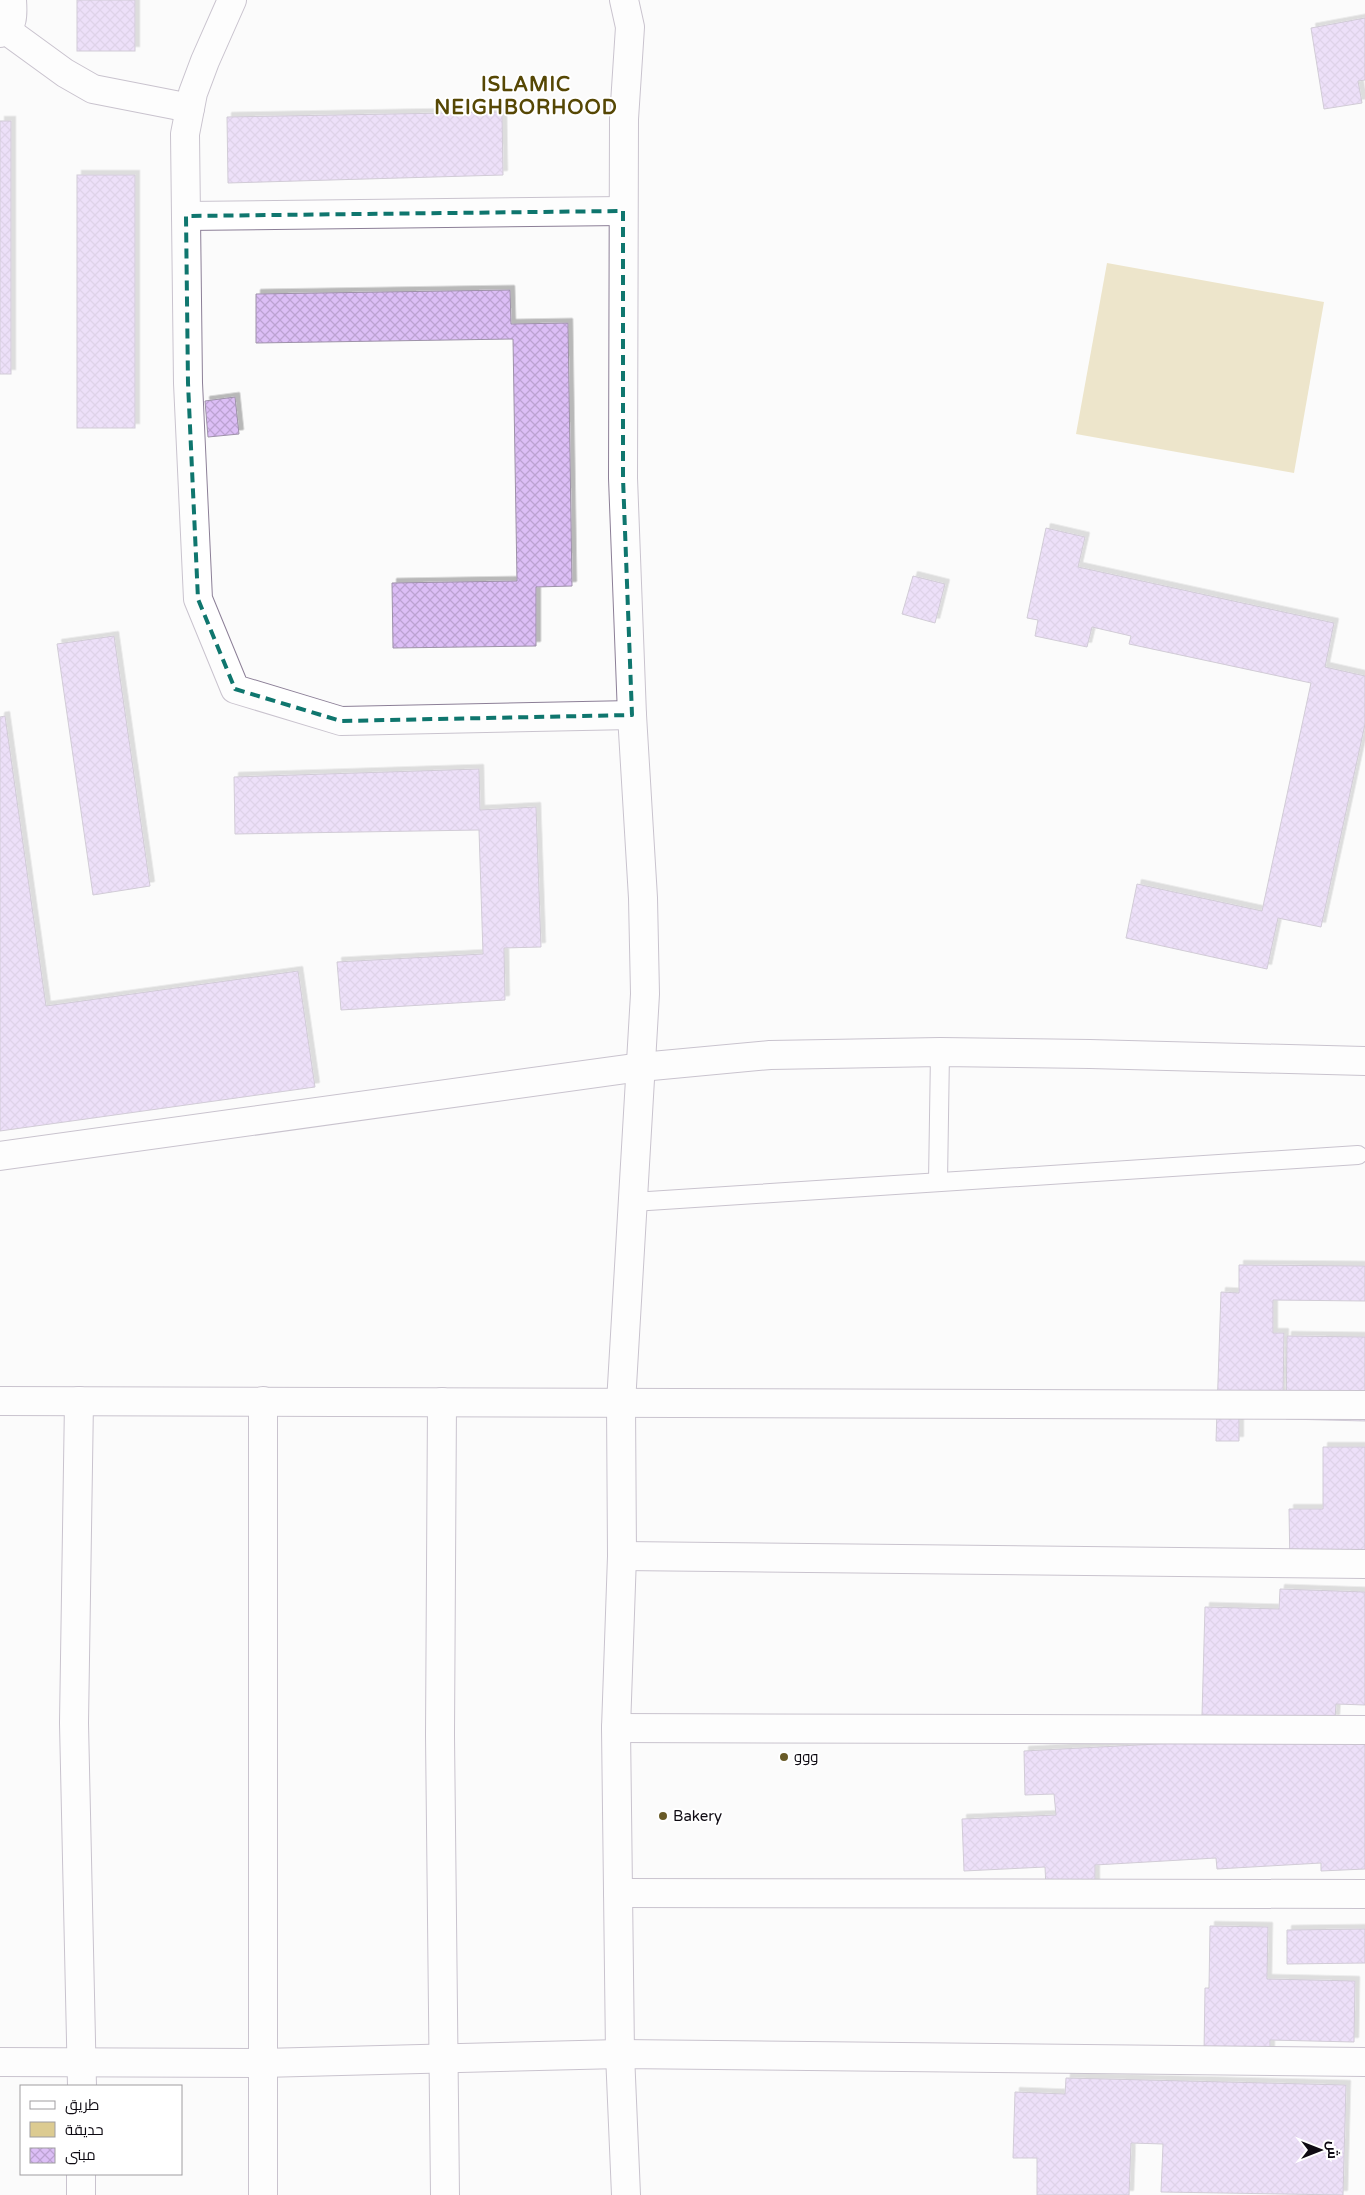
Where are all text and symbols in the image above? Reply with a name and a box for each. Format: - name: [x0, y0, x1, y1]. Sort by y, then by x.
- district label: ISLAMIC NEIGHBORHOOD: [434, 73, 618, 120]
- place label: ووو: [794, 1748, 819, 1766]
- marker: ووو: [778, 1751, 790, 1763]
- place label: Bakery: [673, 1807, 722, 1825]
- marker: Bakery: [657, 1810, 669, 1822]
- legend: [20, 2085, 182, 2175]
- text: طريق: [65, 2096, 99, 2115]
- text: حديقة: [65, 2121, 104, 2139]
- north arrow: [1295, 2125, 1345, 2175]
- text: ش: [1324, 2141, 1341, 2159]
- text: مبنى: [65, 2146, 96, 2165]

